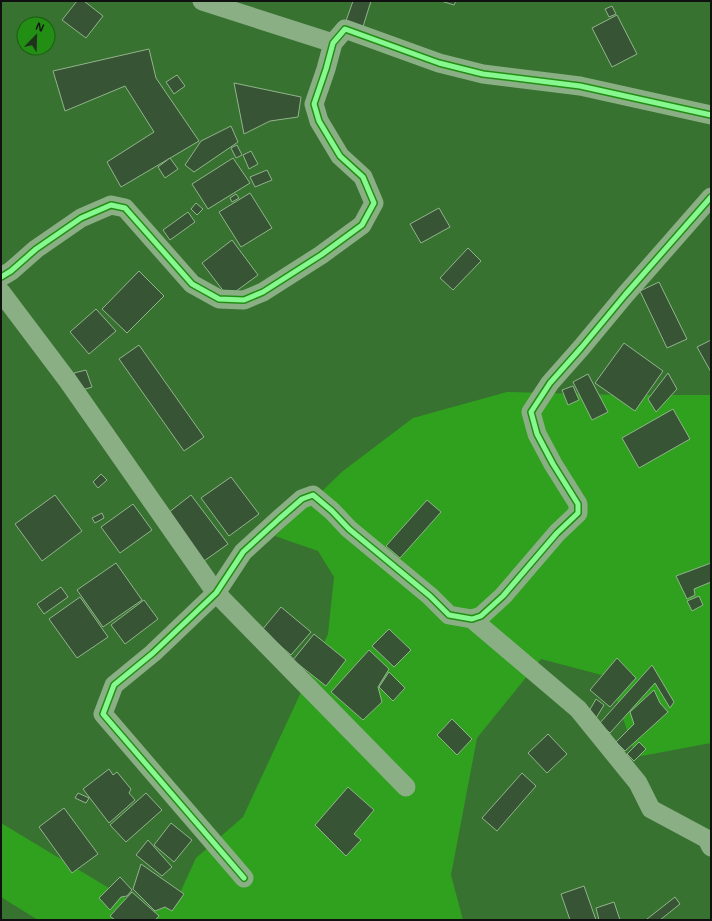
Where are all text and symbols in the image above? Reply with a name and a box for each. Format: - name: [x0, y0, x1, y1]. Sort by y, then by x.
- north arrow: [16, 16, 56, 56]
- text: N: [34, 20, 46, 34]

